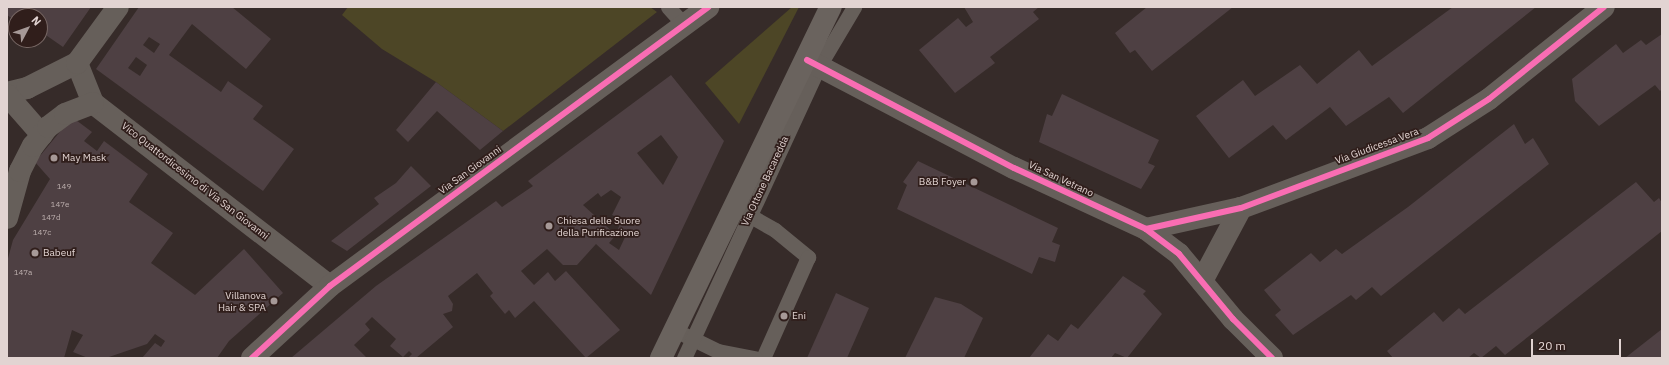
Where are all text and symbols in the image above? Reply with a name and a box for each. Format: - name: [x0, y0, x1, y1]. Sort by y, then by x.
- north arrow: [8, 8, 48, 48]
- text: N: [28, 13, 44, 28]
- street label: Vico Quattordicesimo di Via San Giovanni: [119, 120, 271, 242]
- street label: Via Giudicessa Vera: [1334, 125, 1420, 167]
- street label: Via Ottone Bacaredda: [739, 134, 791, 228]
- street label: Via San Giovanni: [436, 143, 504, 197]
- place label: May Mask: [62, 152, 106, 164]
- marker: May Mask: [49, 153, 59, 163]
- street label: Via San Vetrano: [1027, 159, 1095, 199]
- place label: B&B Foyer: [919, 176, 966, 188]
- marker: B&B Foyer: [969, 177, 979, 187]
- house number: 149: [57, 182, 71, 192]
- house number: 147e: [51, 200, 69, 210]
- house number: 147d: [41, 213, 61, 223]
- place label: Chiesa delle Suore della Purificazione: [557, 214, 640, 238]
- marker: Chiesa delle Suore della Purificazione: [544, 221, 554, 231]
- house number: 147c: [33, 228, 51, 238]
- place label: Babeuf: [43, 247, 75, 259]
- marker: Babeuf: [30, 248, 40, 258]
- house number: 147a: [14, 268, 32, 278]
- place label: Villanova Hair & SPA: [218, 289, 266, 312]
- marker: Villanova Hair & SPA: [269, 296, 279, 306]
- place label: Eni: [792, 310, 806, 322]
- marker: Eni: [779, 311, 789, 321]
- scale bar: [1533, 331, 1623, 357]
- text: 20 m: [1538, 338, 1566, 353]

